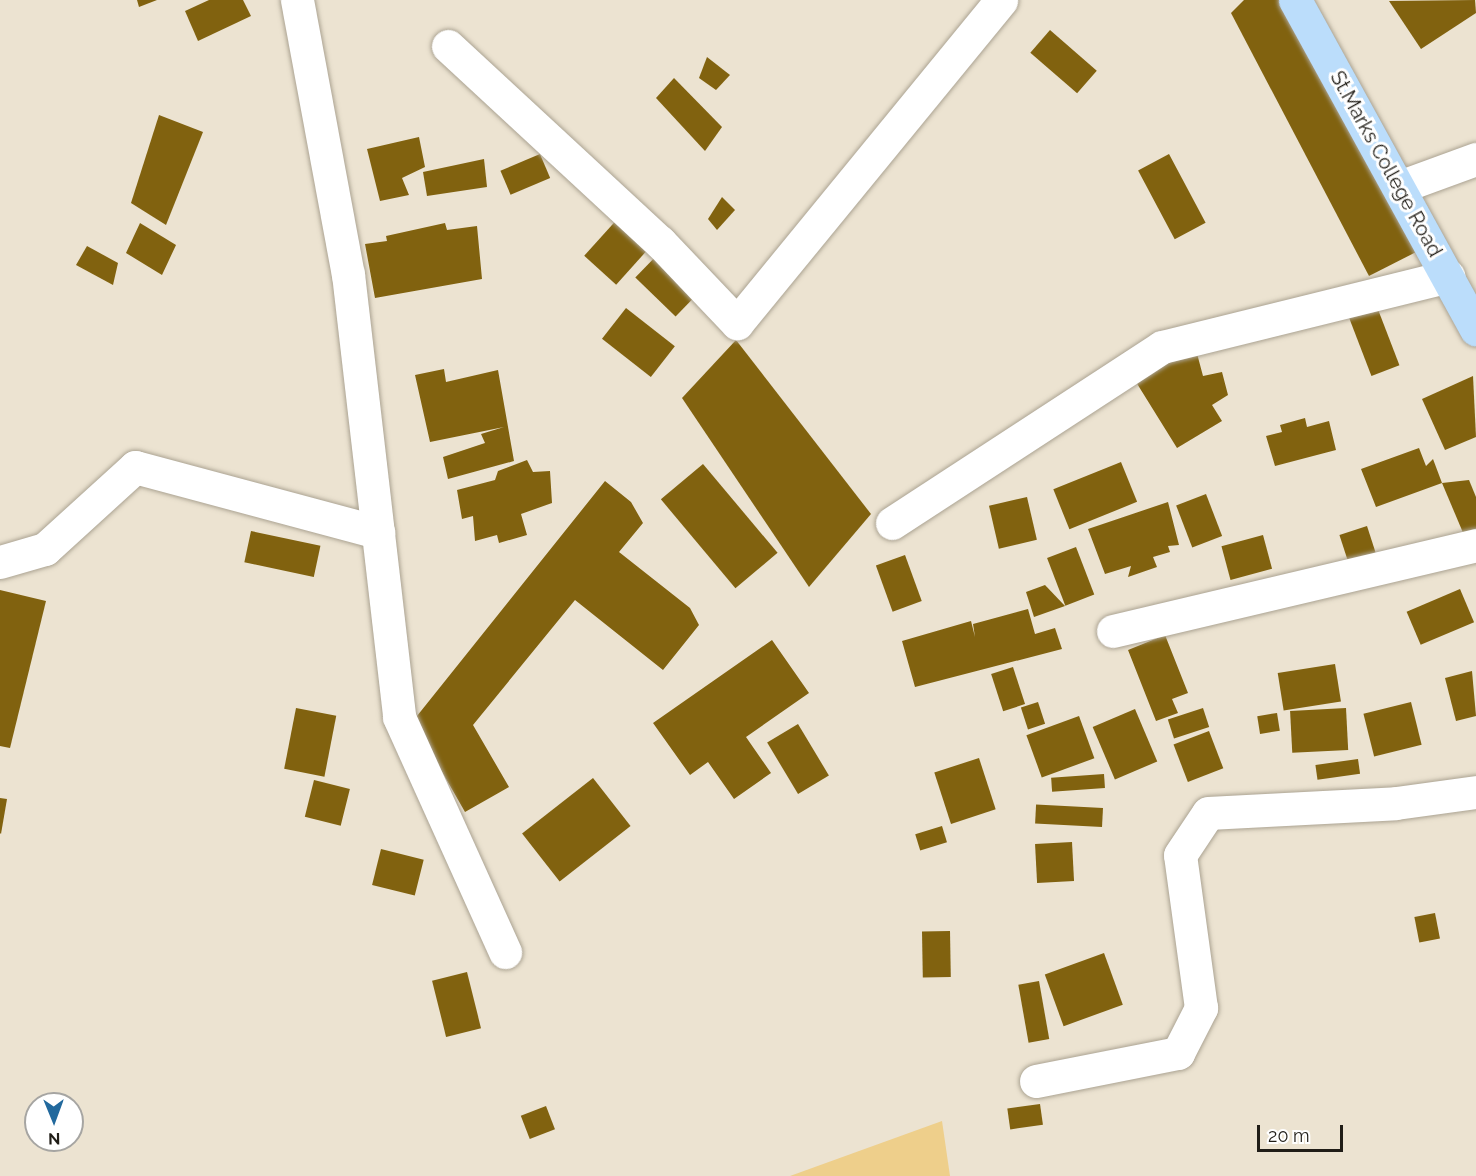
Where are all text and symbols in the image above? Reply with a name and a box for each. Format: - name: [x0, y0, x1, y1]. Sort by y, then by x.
- street label: St.Marks College Road: [1325, 67, 1447, 261]
- north arrow: [24, 1092, 84, 1152]
- scale bar: [1260, 1113, 1346, 1151]
- text: 20 m: [1268, 1125, 1310, 1146]
- text: N: [48, 1129, 61, 1148]

